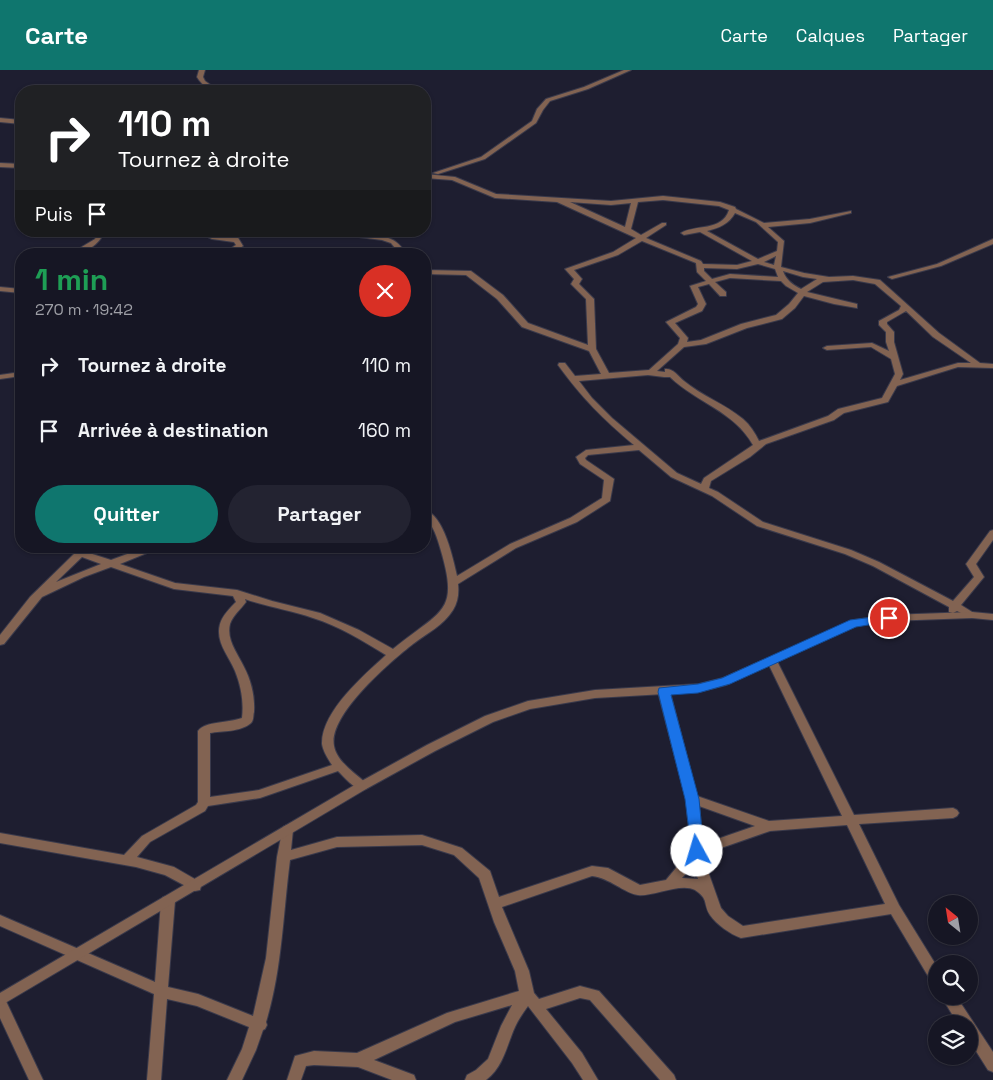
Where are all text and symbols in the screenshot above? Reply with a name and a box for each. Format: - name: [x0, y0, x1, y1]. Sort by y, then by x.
- text: Carte: [25, 20, 88, 51]
- text: Carte: [721, 24, 768, 47]
- text: Calques: [796, 24, 865, 47]
- text: Partager: [893, 24, 968, 47]
- text: 110 m: [118, 102, 211, 146]
- icon: right: [35, 105, 100, 170]
- text: Tournez à droite: [118, 145, 289, 173]
- icon: arrive: [83, 200, 111, 228]
- text: Puis: [35, 202, 73, 227]
- text: 1 min: [35, 260, 108, 299]
- button: close: [359, 265, 411, 317]
- text: 270 m · 19:42: [35, 299, 133, 320]
- icon: right: [35, 352, 63, 380]
- text: Tournez à droite: [78, 353, 227, 378]
- text: 110 m: [362, 353, 411, 378]
- icon: arrive: [35, 417, 63, 445]
- text: Arrivée à destination: [78, 418, 268, 443]
- text: 160 m: [358, 418, 411, 443]
- button: Quitter: [35, 485, 218, 543]
- button: Partager: [228, 485, 411, 543]
- pin: [868, 597, 910, 639]
- icon: arrive: [875, 604, 903, 632]
- position arrow: [670, 824, 722, 876]
- north arrow: [928, 895, 978, 945]
- map controls: [928, 895, 978, 1065]
- button: search: [928, 955, 978, 1005]
- button: layers: [928, 1015, 978, 1065]

